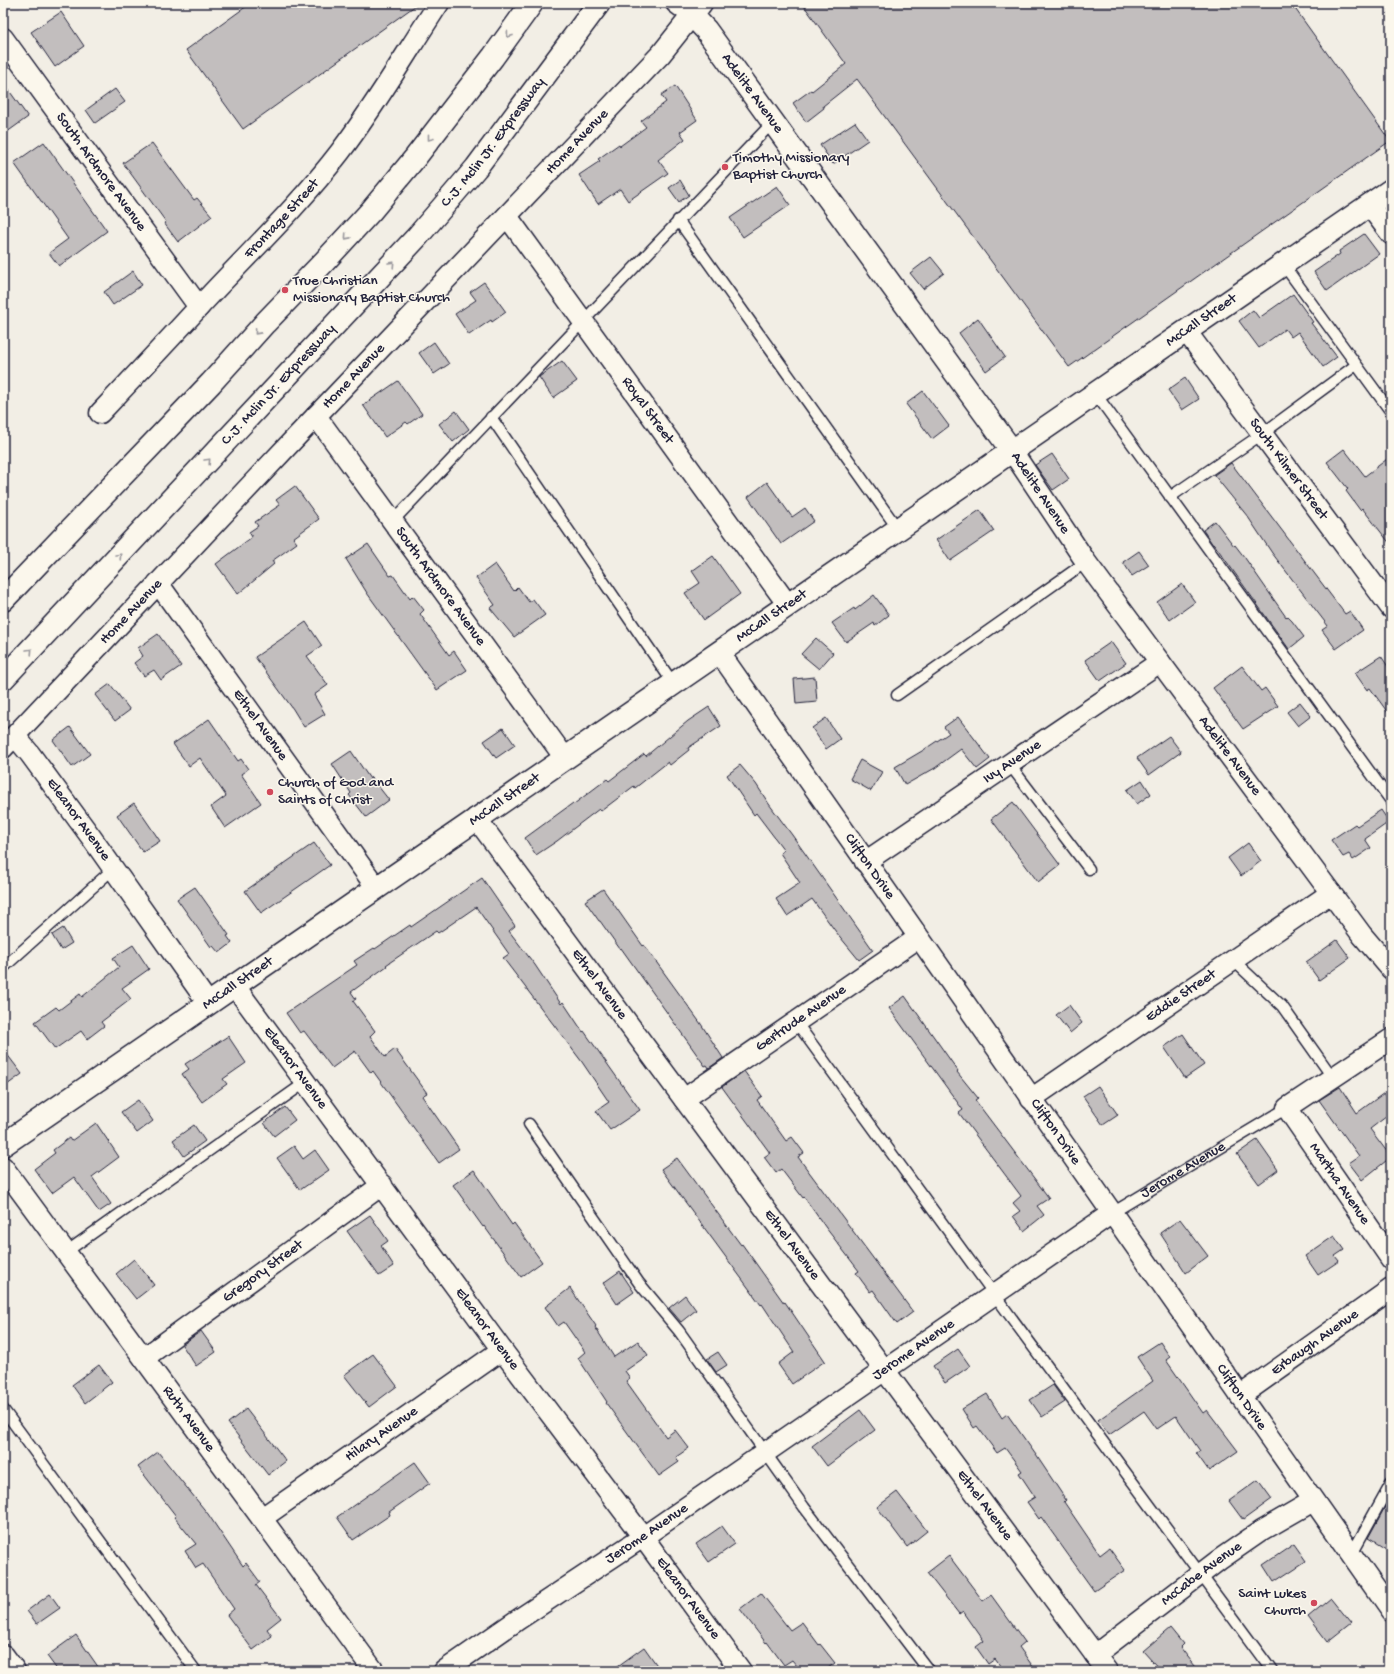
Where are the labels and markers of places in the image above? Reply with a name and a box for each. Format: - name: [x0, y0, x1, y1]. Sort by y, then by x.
- place label: Timothy Missionary Baptist Church: [732, 149, 850, 184]
- marker: Timothy Missionary Baptist Church: [720, 162, 730, 172]
- place label: True Christian Missionary Baptist Church: [292, 272, 450, 307]
- marker: True Christian Missionary Baptist Church: [280, 285, 290, 295]
- place label: Church of God and Saints of Christ: [278, 774, 394, 809]
- marker: Church of God and Saints of Christ: [265, 787, 275, 797]
- place label: Saint Lukes Church: [1238, 1585, 1306, 1620]
- marker: Saint Lukes Church: [1309, 1598, 1319, 1608]

